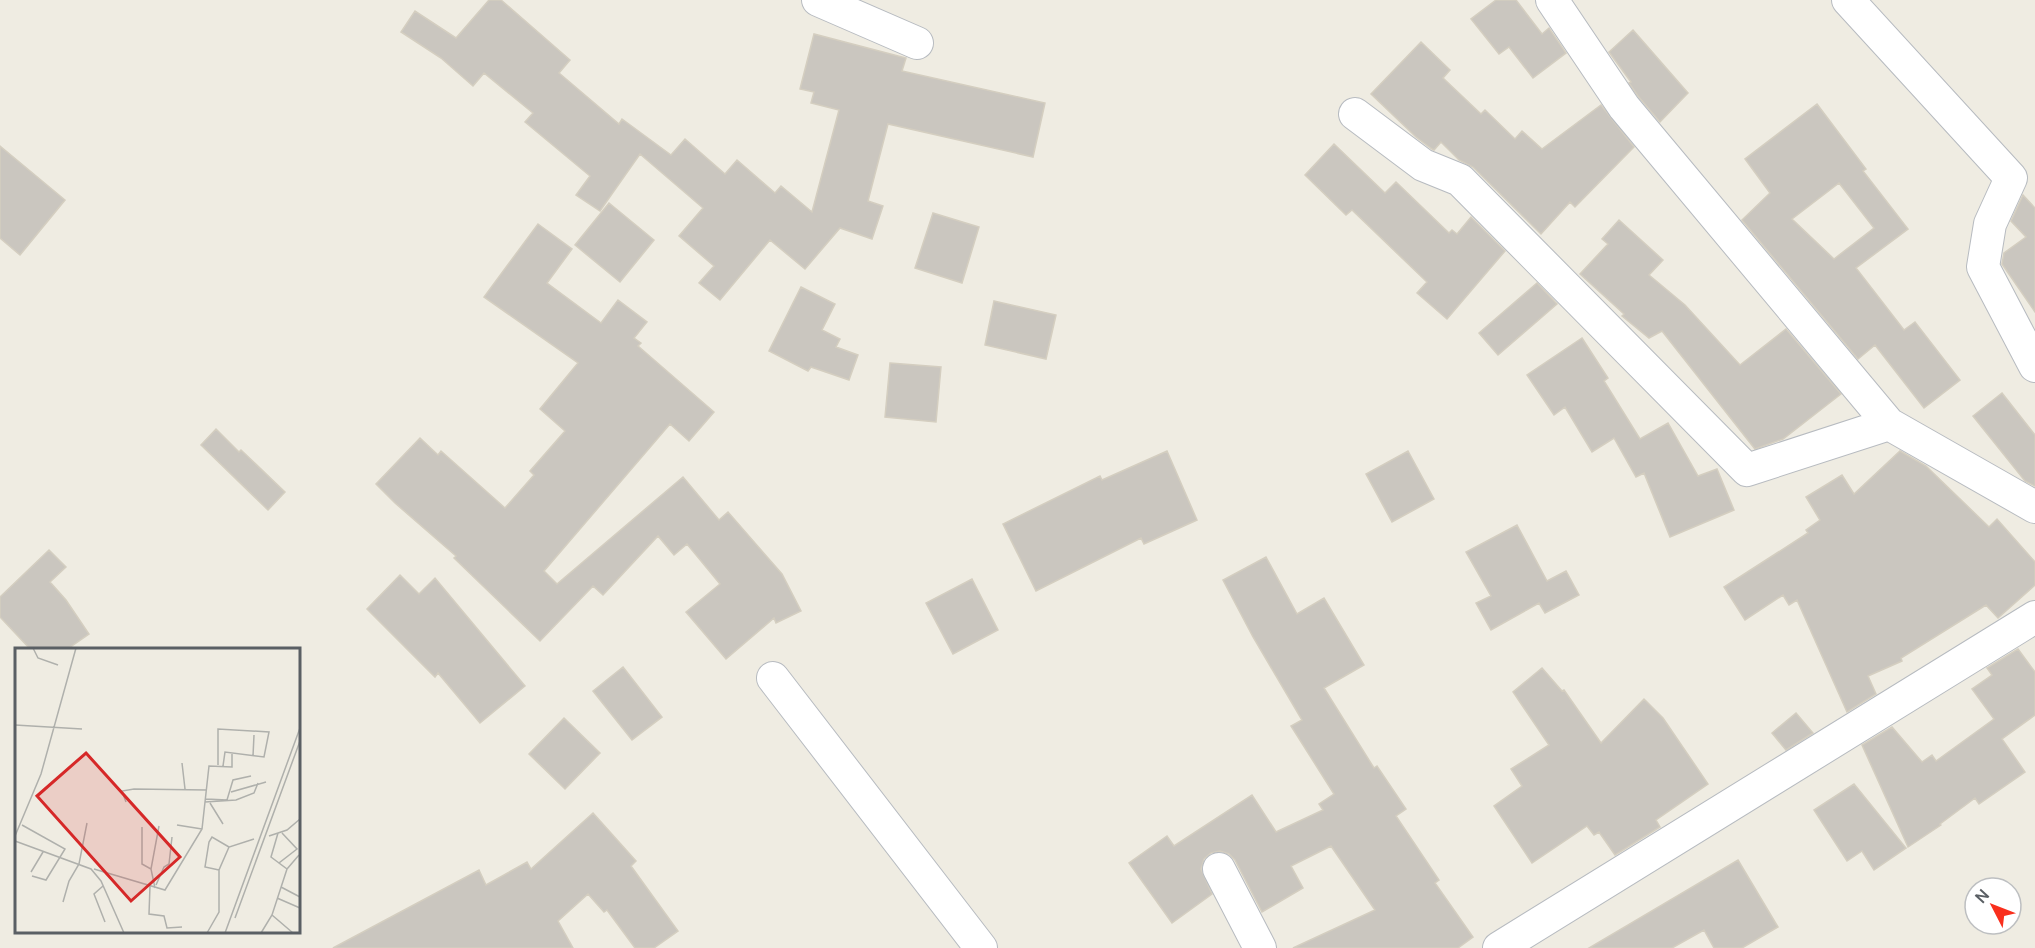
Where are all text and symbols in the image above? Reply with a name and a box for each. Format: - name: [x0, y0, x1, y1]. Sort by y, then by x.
- inset map: [15, 648, 300, 933]
- north arrow: [1963, 876, 2023, 936]
- text: N: [1970, 884, 1994, 908]

